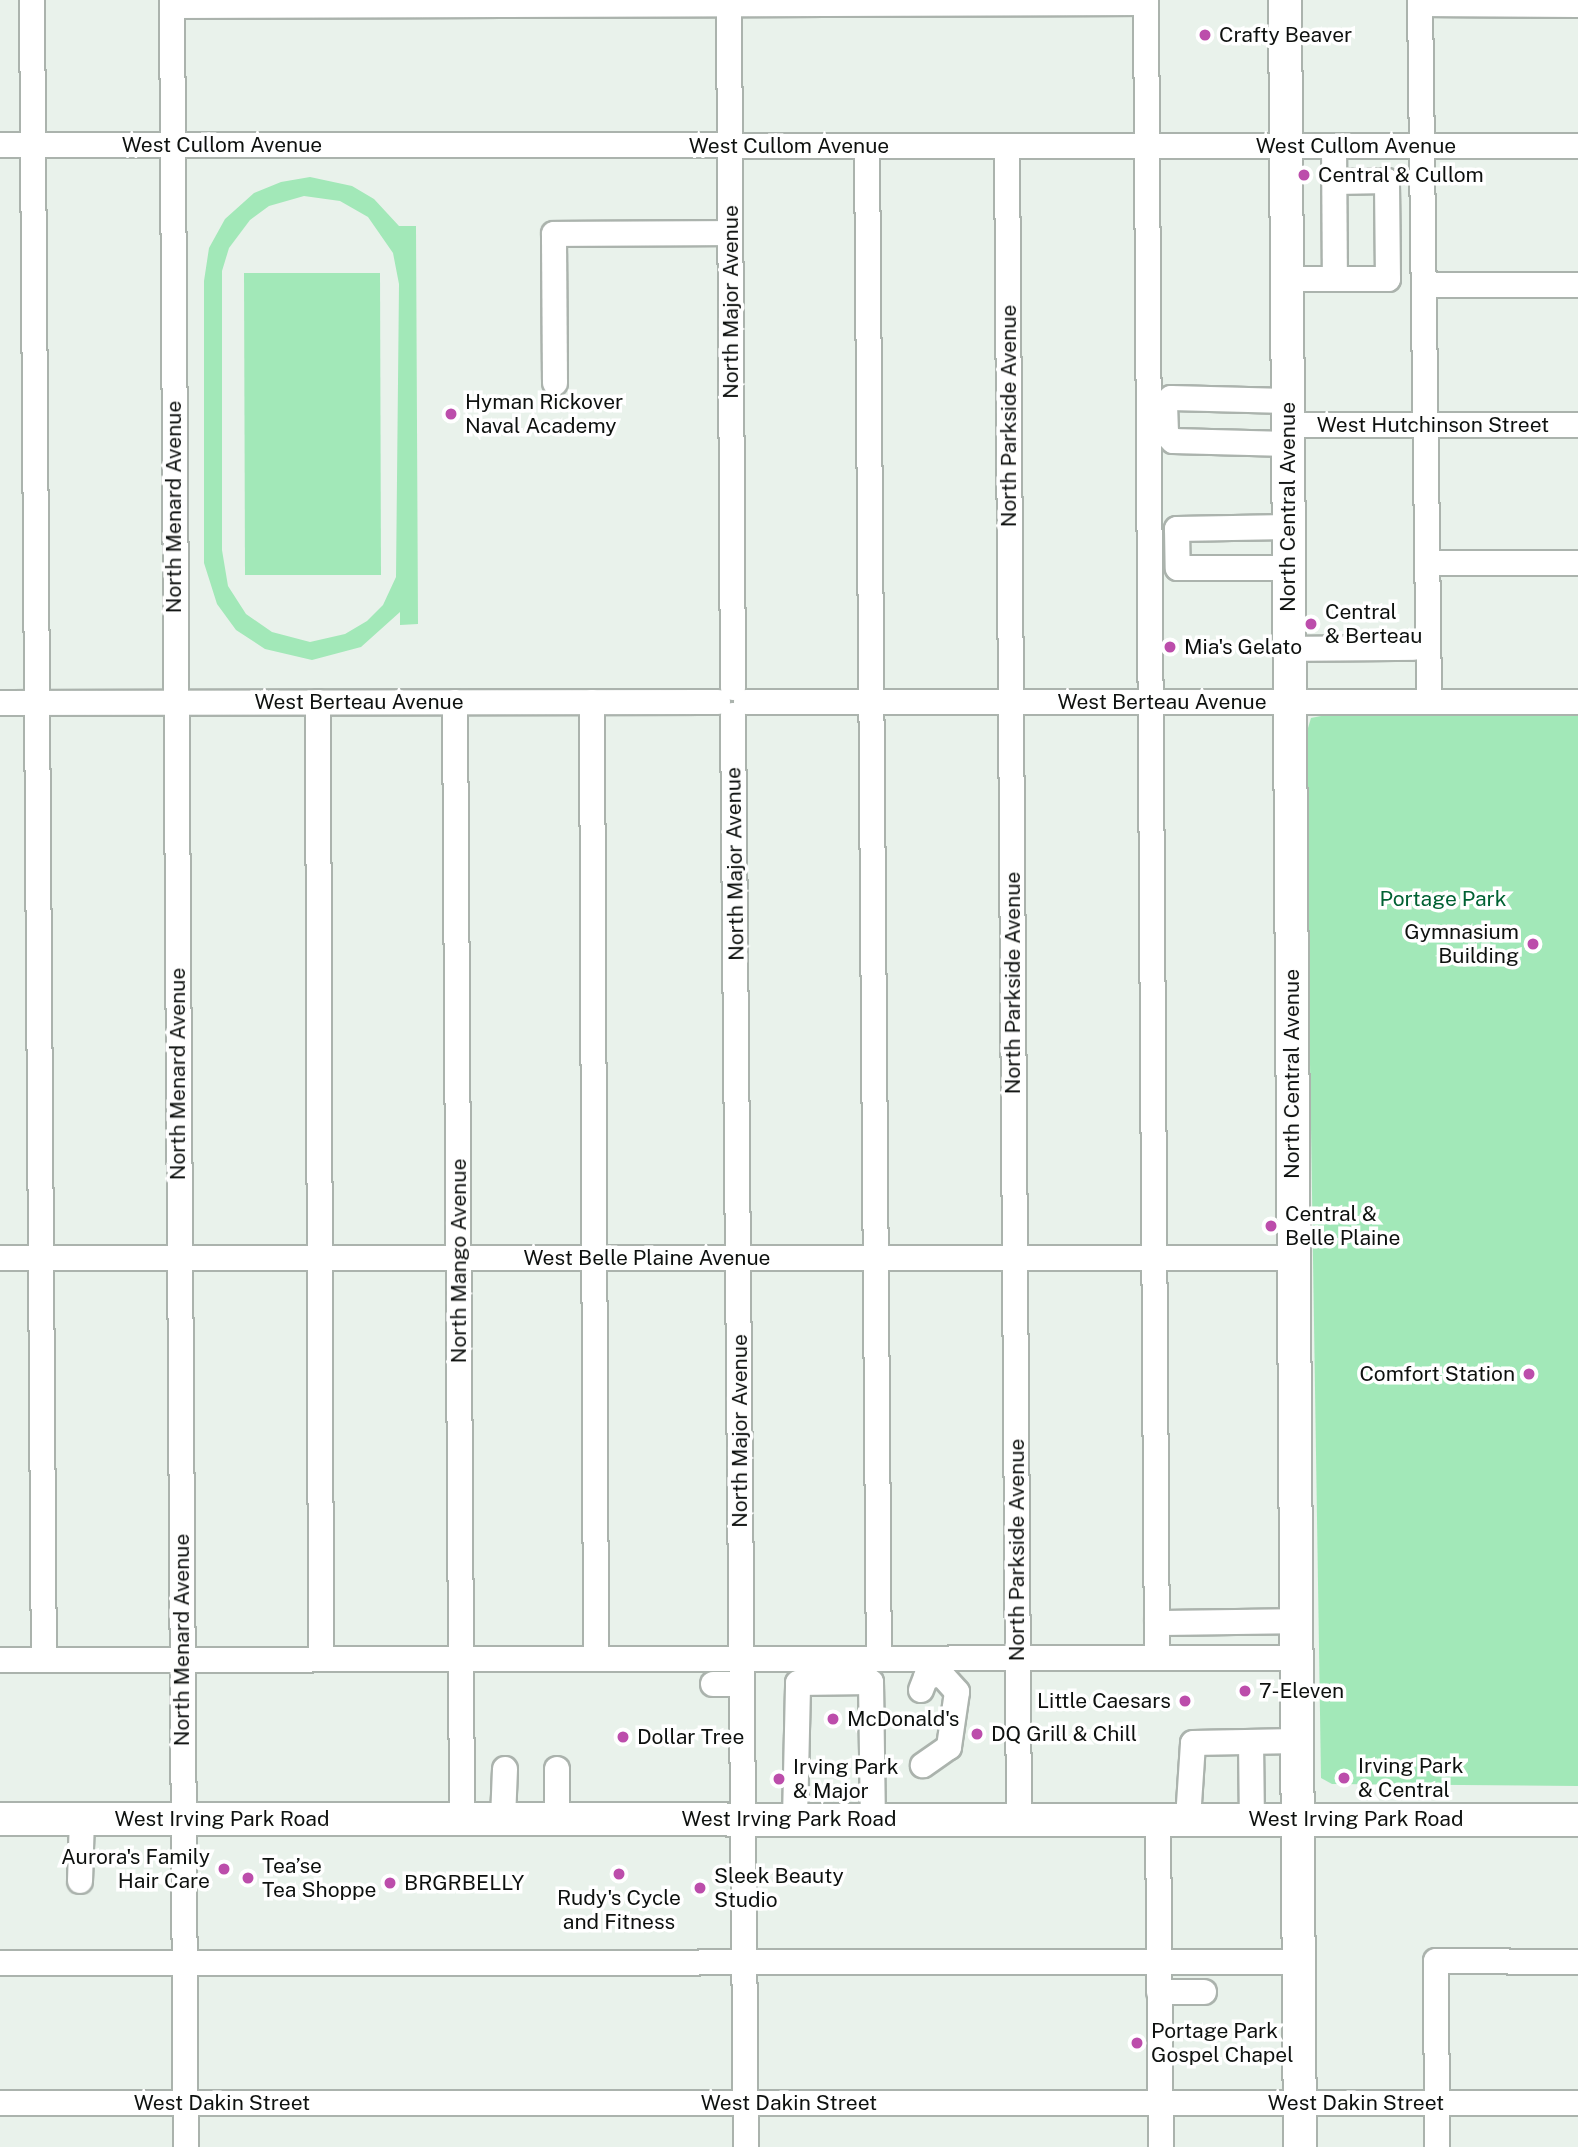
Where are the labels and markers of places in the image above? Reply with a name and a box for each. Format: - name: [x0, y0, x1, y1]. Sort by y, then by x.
- place label: Crafty Beaver: [1219, 22, 1352, 48]
- marker: Crafty Beaver: [1197, 27, 1213, 43]
- place label: Central & Cullom: [1318, 162, 1484, 188]
- marker: Central & Cullom: [1296, 167, 1312, 183]
- place label: Hyman Rickover Naval Academy: [465, 389, 623, 439]
- marker: Hyman Rickover Naval Academy: [443, 406, 459, 422]
- place label: Central & Berteau: [1325, 599, 1422, 649]
- marker: Central & Berteau: [1303, 616, 1319, 632]
- place label: Mia's Gelato: [1184, 634, 1302, 660]
- marker: Mia's Gelato: [1162, 639, 1178, 655]
- place label: Gymnasium Building: [1404, 919, 1519, 969]
- marker: Gymnasium Building: [1525, 936, 1541, 952]
- place label: Central & Belle Plaine: [1285, 1201, 1401, 1251]
- marker: Central & Belle Plaine: [1263, 1218, 1279, 1234]
- place label: Comfort Station: [1359, 1361, 1515, 1387]
- marker: Comfort Station: [1521, 1366, 1537, 1382]
- place label: 7-Eleven: [1259, 1678, 1344, 1704]
- marker: 7-Eleven: [1237, 1683, 1253, 1699]
- place label: Little Caesars: [1037, 1688, 1171, 1714]
- marker: Little Caesars: [1177, 1693, 1193, 1709]
- place label: McDonald's: [847, 1706, 959, 1732]
- marker: McDonald's: [825, 1711, 841, 1727]
- place label: DQ Grill & Chill: [991, 1721, 1137, 1747]
- place label: Dollar Tree: [637, 1724, 744, 1750]
- marker: DQ Grill & Chill: [969, 1726, 985, 1742]
- marker: Dollar Tree: [615, 1729, 631, 1745]
- place label: Irving Park & Central: [1358, 1753, 1463, 1803]
- place label: Irving Park & Major: [793, 1754, 898, 1804]
- marker: Irving Park & Central: [1336, 1770, 1352, 1786]
- marker: Irving Park & Major: [771, 1771, 787, 1787]
- place label: Aurora's Family Hair Care: [61, 1844, 210, 1894]
- place label: Tea’se Tea Shoppe: [262, 1853, 376, 1903]
- marker: Aurora's Family Hair Care: [216, 1861, 232, 1877]
- place label: Sleek Beauty Studio: [714, 1863, 844, 1913]
- marker: Rudy's Cycle and Fitness: [611, 1866, 627, 1882]
- marker: Tea’se Tea Shoppe: [240, 1870, 256, 1886]
- place label: BRGRBELLY: [404, 1870, 524, 1896]
- marker: BRGRBELLY: [382, 1875, 398, 1891]
- marker: Sleek Beauty Studio: [692, 1880, 708, 1896]
- place label: Rudy's Cycle and Fitness: [557, 1885, 681, 1935]
- place label: Portage Park Gospel Chapel: [1151, 2018, 1294, 2068]
- marker: Portage Park Gospel Chapel: [1129, 2035, 1145, 2051]

